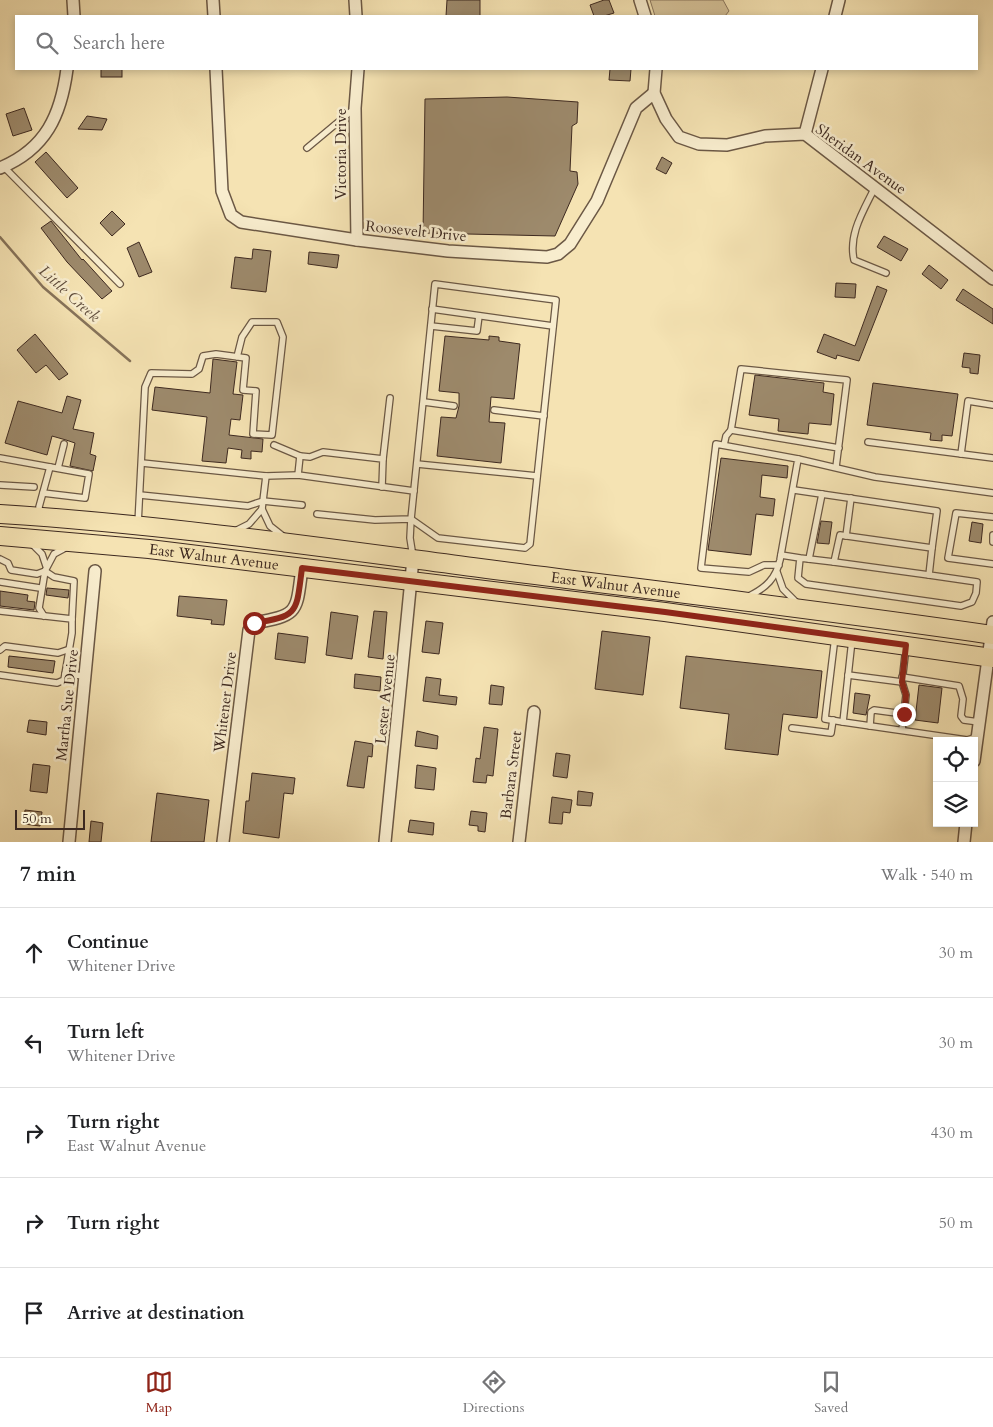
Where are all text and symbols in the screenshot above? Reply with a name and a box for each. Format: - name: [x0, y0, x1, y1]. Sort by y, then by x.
- search box: [15, 15, 978, 70]
- icon: search: [33, 29, 61, 57]
- text: Search here: [73, 30, 165, 56]
- street label: Victoria Drive: [331, 108, 351, 200]
- street label: Sheridan Avenue: [811, 119, 911, 199]
- street label: Roosevelt Drive: [364, 216, 468, 246]
- water label: Little Creek: [34, 260, 105, 327]
- street label: East Walnut Avenue: [148, 539, 280, 575]
- street label: East Walnut Avenue: [550, 567, 682, 603]
- route start: [243, 612, 266, 635]
- street label: Martha Sue Drive: [51, 648, 83, 762]
- street label: Whitener Drive: [209, 650, 241, 755]
- street label: Lester Avenue: [370, 653, 400, 745]
- route end: [893, 703, 916, 726]
- street label: Barbara Street: [496, 729, 526, 820]
- map controls: [933, 737, 978, 827]
- button: locate: [933, 737, 978, 782]
- button: layers: [933, 782, 978, 827]
- scale bar: [15, 807, 85, 830]
- text: 50 m: [22, 809, 52, 828]
- text: 7 min: [20, 860, 76, 889]
- text: Walk · 540 m: [881, 864, 973, 886]
- text: Continue: [67, 929, 149, 955]
- icon: ahead: [20, 939, 48, 967]
- text: 30 m: [939, 942, 973, 964]
- text: Whitener Drive: [67, 955, 175, 977]
- text: Turn left: [67, 1019, 144, 1045]
- icon: left: [20, 1029, 48, 1057]
- text: 30 m: [939, 1032, 973, 1054]
- text: Whitener Drive: [67, 1045, 175, 1067]
- text: Turn right: [67, 1109, 159, 1135]
- icon: right: [20, 1119, 48, 1147]
- text: 430 m: [931, 1122, 973, 1144]
- text: East Walnut Avenue: [67, 1135, 206, 1157]
- icon: right: [20, 1209, 48, 1237]
- text: Turn right: [67, 1210, 159, 1236]
- text: 50 m: [939, 1212, 973, 1234]
- icon: arrive: [20, 1299, 48, 1327]
- text: Arrive at destination: [67, 1300, 244, 1326]
- tab: Map: [145, 1368, 173, 1417]
- tab: Directions: [463, 1368, 524, 1417]
- tab: Saved: [814, 1368, 848, 1417]

